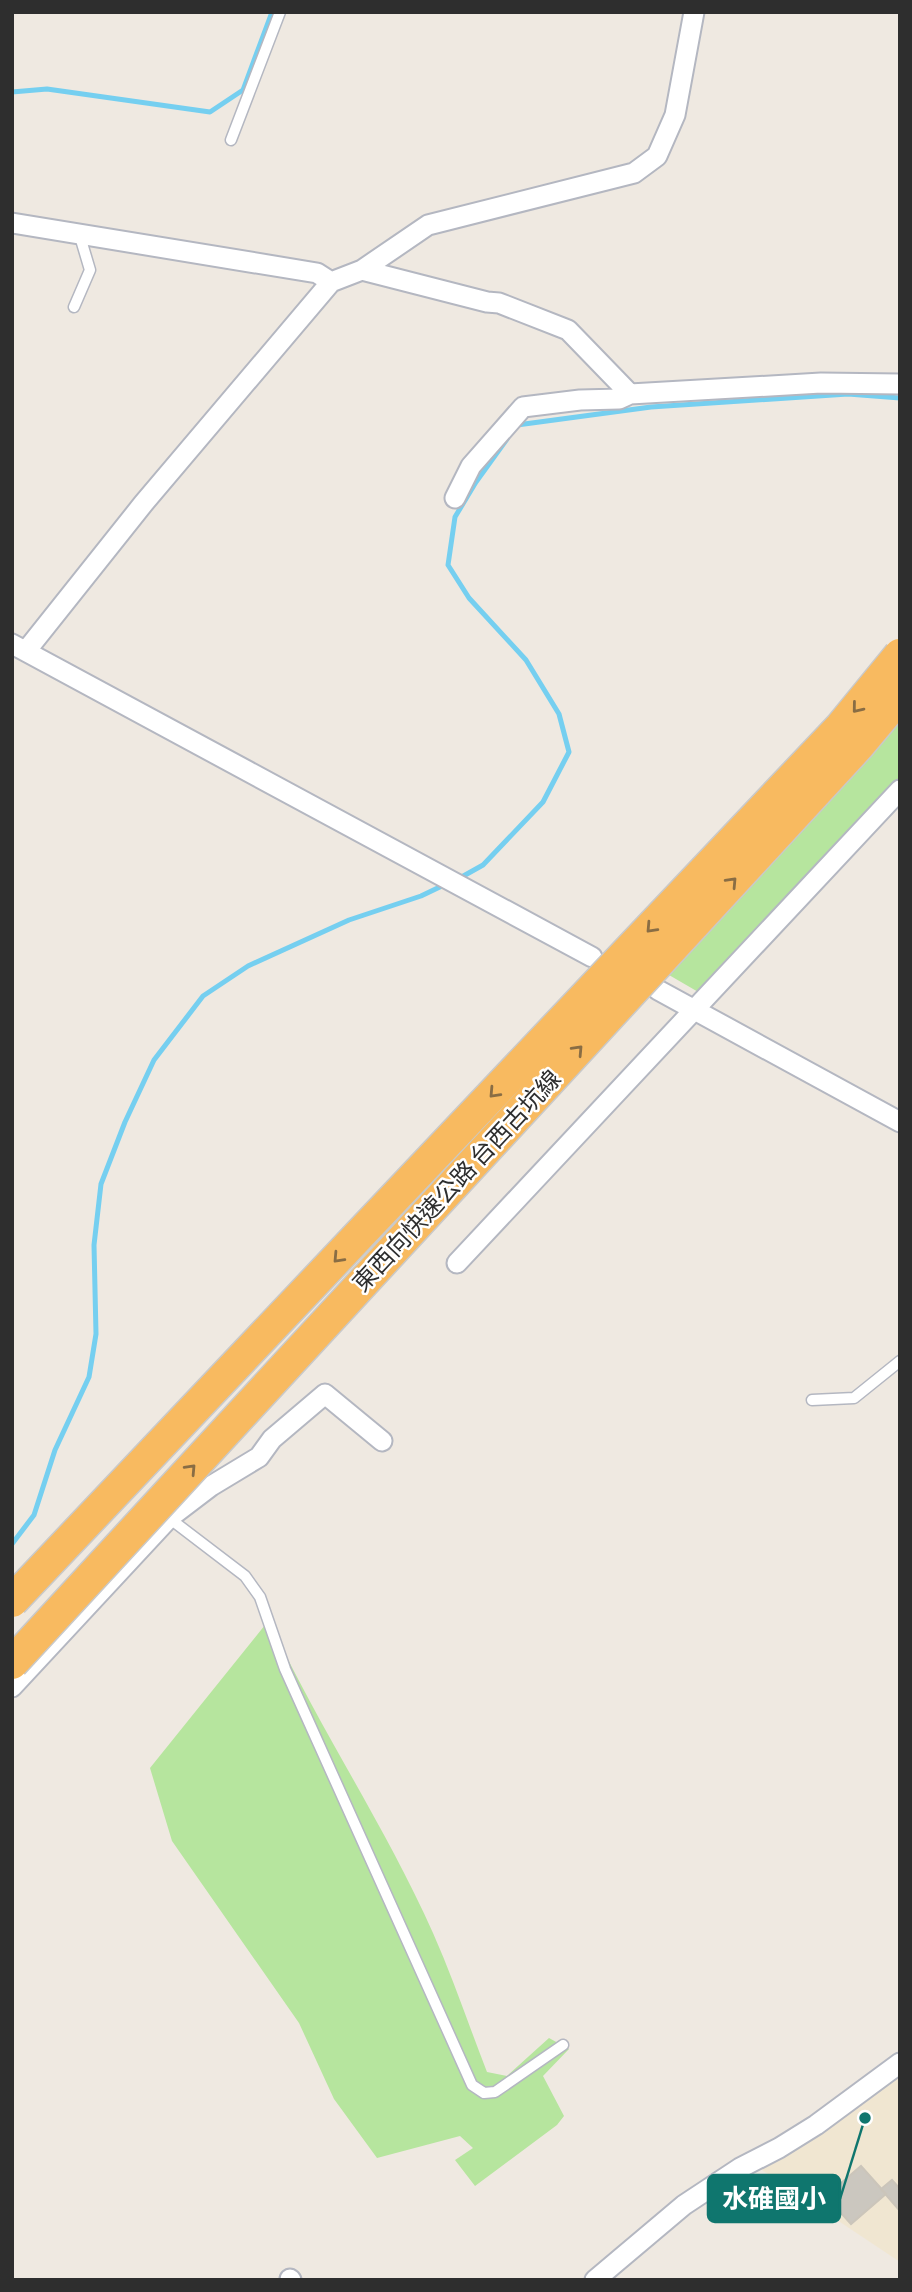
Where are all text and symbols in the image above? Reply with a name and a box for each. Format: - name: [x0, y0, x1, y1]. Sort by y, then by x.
- one-way arrow: [852, 700, 865, 713]
- one-way arrow: [724, 877, 737, 890]
- one-way arrow: [646, 920, 659, 933]
- one-way arrow: [570, 1045, 582, 1058]
- street label: 東西向快速公路 台西古坑線: [348, 1065, 566, 1297]
- one-way arrow: [490, 1085, 503, 1098]
- one-way arrow: [333, 1250, 346, 1263]
- one-way arrow: [183, 1464, 196, 1477]
- callout: 水碓國小: [708, 2175, 840, 2222]
- text: 水碓國小: [722, 2185, 826, 2213]

